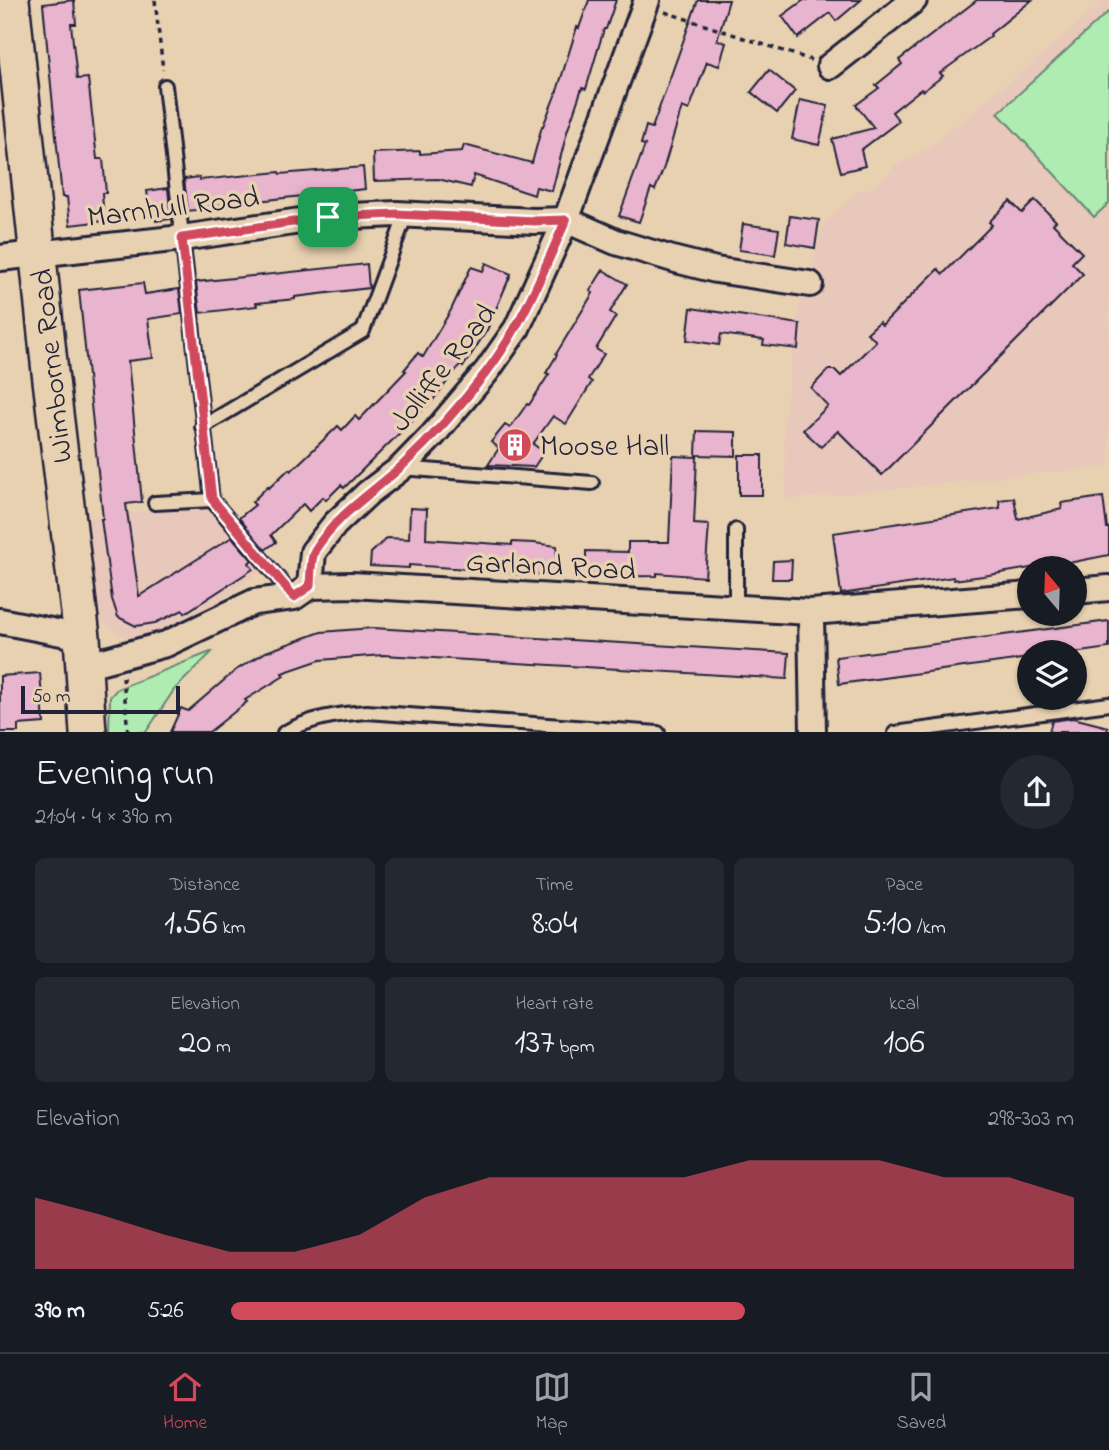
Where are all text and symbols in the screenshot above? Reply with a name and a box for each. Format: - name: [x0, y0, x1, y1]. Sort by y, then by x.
- street label: Marnhull Road: [85, 177, 262, 241]
- pin: [298, 187, 358, 247]
- icon: arrive: [309, 198, 347, 236]
- street label: Wimborne Road: [22, 266, 86, 465]
- street label: Jolliffe Road: [380, 295, 509, 443]
- building icon: Moose Hall: [496, 426, 534, 464]
- place label: Moose Hall: [540, 426, 669, 470]
- street label: Garland Road: [465, 542, 637, 594]
- north arrow: [1017, 556, 1087, 626]
- map controls: [1017, 556, 1087, 710]
- button: layers: [1017, 640, 1087, 710]
- scale bar: [21, 684, 180, 715]
- text: 50 m: [32, 684, 71, 711]
- text: Evening run: [35, 747, 214, 803]
- button: share: [1000, 755, 1074, 829]
- text: 21:04 · 4 × 390 m: [35, 801, 172, 834]
- text: Distance: [170, 872, 240, 899]
- text: Time: [536, 872, 573, 899]
- text: Pace: [886, 872, 923, 899]
- text: 1.56: [164, 899, 218, 950]
- text: 8:04: [532, 899, 577, 950]
- text: 5:10: [863, 899, 912, 950]
- text: km: [218, 915, 246, 942]
- text: /km: [912, 915, 946, 942]
- text: Elevation: [170, 991, 240, 1018]
- text: Heart rate: [516, 991, 593, 1018]
- text: kcal: [889, 991, 919, 1018]
- text: 20: [179, 1018, 211, 1069]
- text: 137: [515, 1018, 555, 1069]
- text: 106: [883, 1018, 925, 1069]
- text: m: [211, 1034, 231, 1061]
- text: bpm: [555, 1034, 594, 1061]
- text: Elevation: [35, 1103, 120, 1136]
- text: 298–303 m: [988, 1103, 1074, 1136]
- text: 390 m: [35, 1295, 85, 1328]
- text: 5:26: [147, 1295, 184, 1328]
- tab: Home: [163, 1368, 207, 1437]
- tab: Map: [533, 1368, 571, 1437]
- tab: Saved: [897, 1368, 946, 1437]

